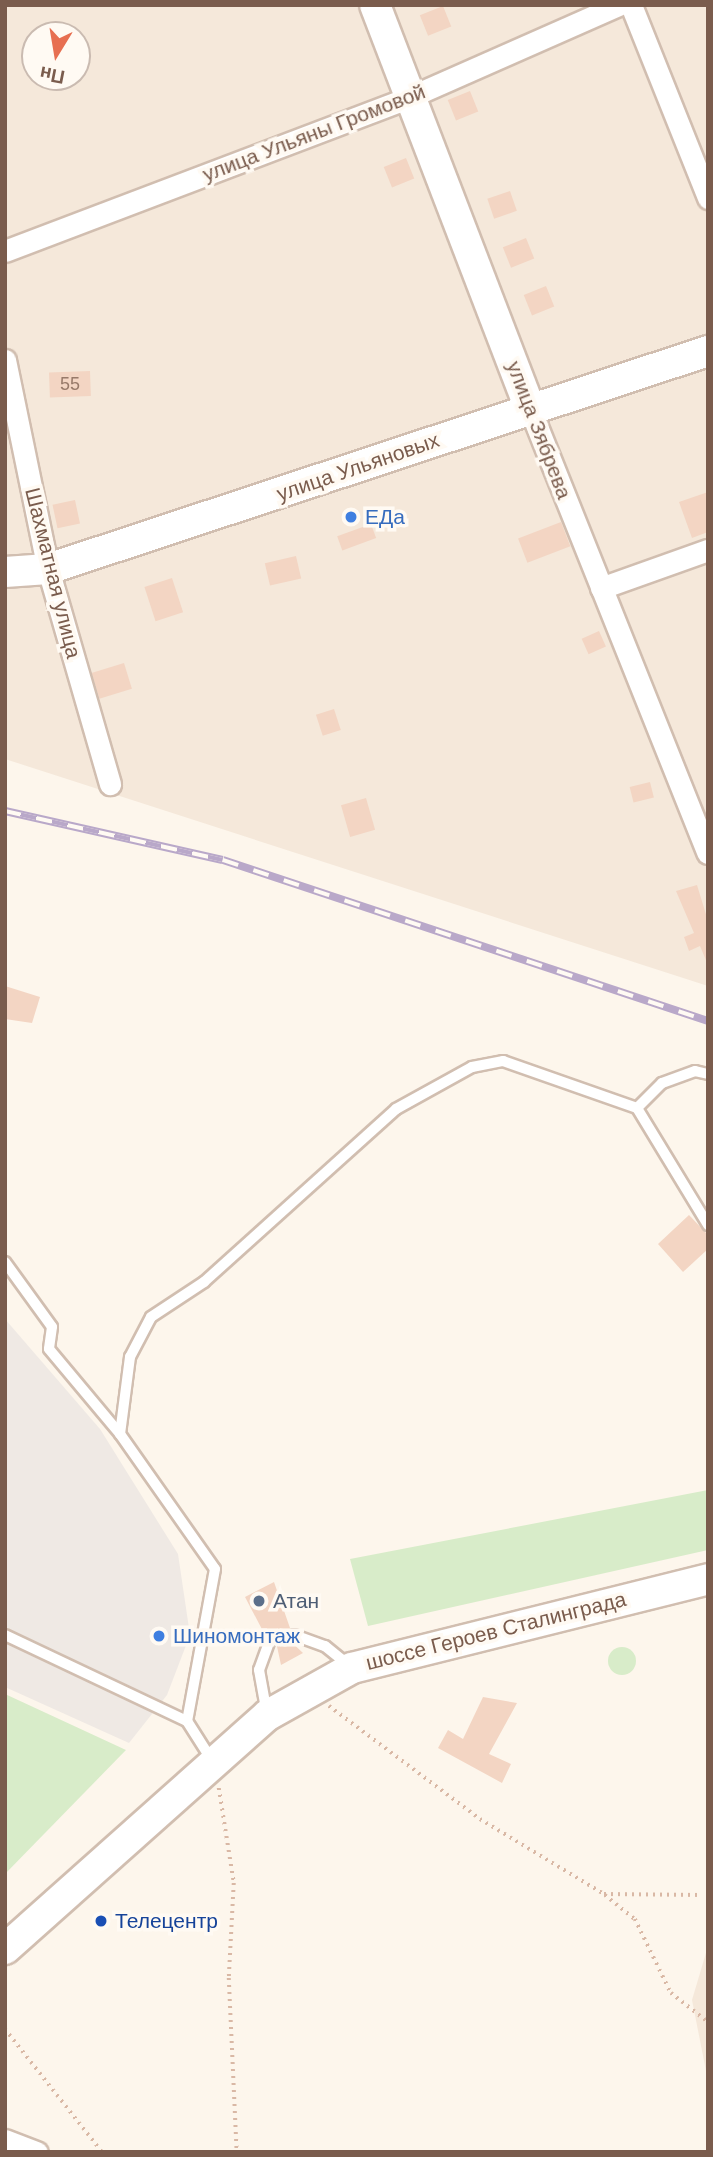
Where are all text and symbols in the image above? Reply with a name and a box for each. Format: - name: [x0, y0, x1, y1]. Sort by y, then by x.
- north arrow: [21, 21, 91, 91]
- text: Пн: [38, 62, 67, 88]
- street label: улица Ульяны Громовой: [199, 79, 429, 187]
- street label: улица Зябрева: [501, 358, 577, 502]
- house number: 55: [60, 373, 80, 395]
- street label: улица Ульяновых: [273, 427, 443, 507]
- street label: Шахматная улица: [20, 485, 86, 661]
- place label: ЕДа: [365, 504, 405, 530]
- marker: ЕДа: [343, 509, 359, 525]
- street label: шоссе Героев Сталинграда: [363, 1586, 629, 1676]
- place label: Атан: [273, 1588, 319, 1614]
- marker: Атан: [251, 1593, 267, 1609]
- place label: Шиномонтаж: [173, 1623, 300, 1649]
- marker: Шиномонтаж: [151, 1628, 167, 1644]
- place label: Телецентр: [115, 1908, 218, 1934]
- marker: Телецентр: [93, 1913, 109, 1929]

